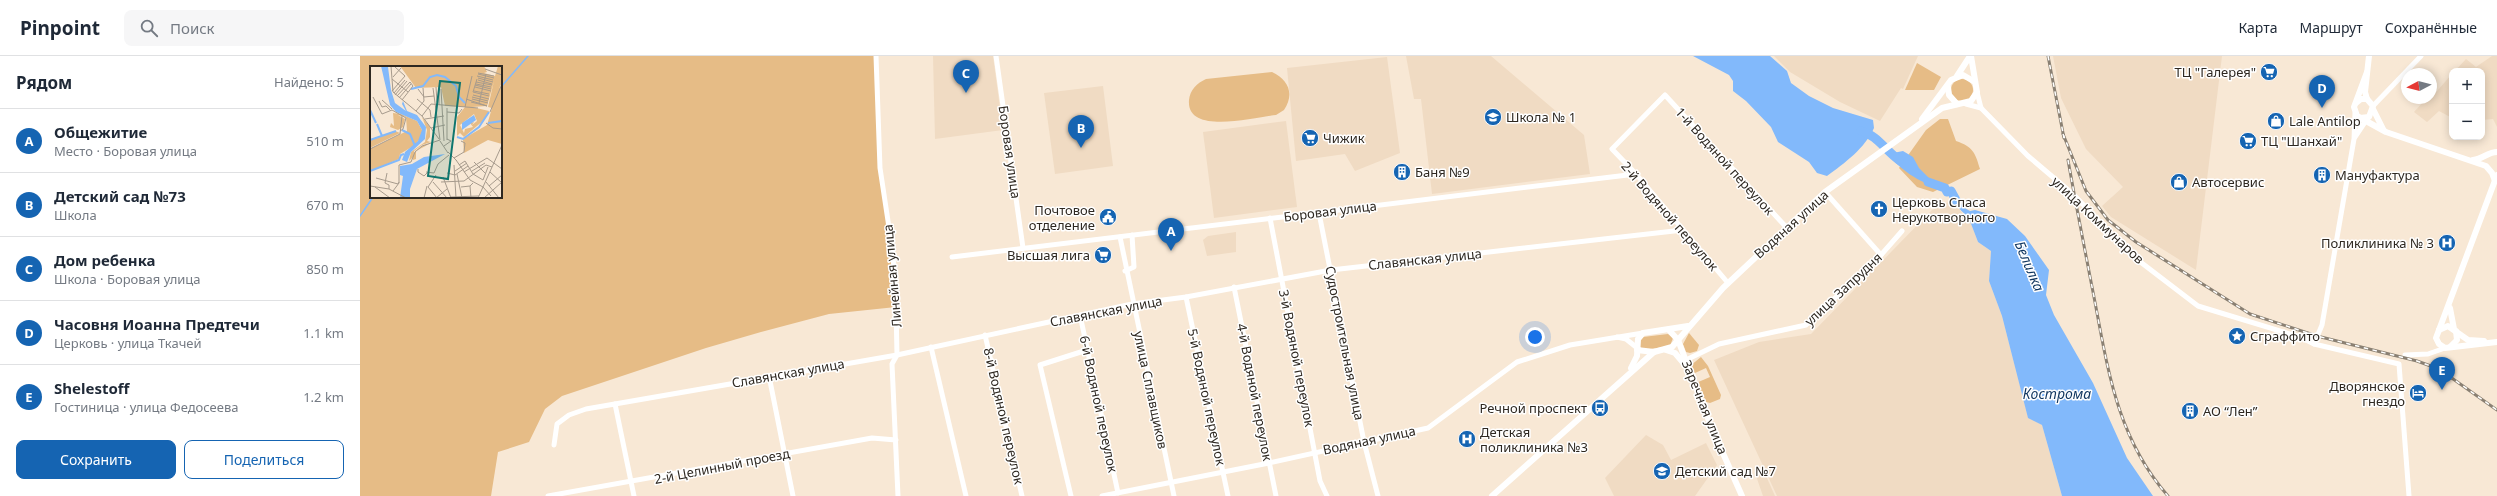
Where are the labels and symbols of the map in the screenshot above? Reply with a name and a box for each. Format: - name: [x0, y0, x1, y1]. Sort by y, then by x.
- pin: C: [953, 60, 979, 93]
- supermarket icon: ТЦ "Галерея": [2259, 62, 2279, 82]
- place label: ТЦ "Галерея": [2175, 63, 2256, 81]
- inset map: [370, 66, 502, 198]
- north arrow: [2401, 68, 2437, 104]
- pin: D: [2309, 75, 2335, 108]
- street label: 1-й Водяной переулок: [1672, 103, 1778, 219]
- street label: Боровая улица: [995, 104, 1025, 200]
- school or university icon: Школа № 1: [1483, 107, 1503, 127]
- place label: Школа № 1: [1506, 108, 1576, 126]
- shop icon: Lale Antilop: [2266, 111, 2286, 131]
- place label: Lale Antilop: [2289, 112, 2361, 130]
- pin: B: [1068, 115, 1094, 148]
- supermarket icon: Чижик: [1300, 128, 1320, 148]
- place label: Чижик: [1323, 129, 1365, 147]
- supermarket icon: ТЦ "Шанхай": [2238, 131, 2258, 151]
- place label: ТЦ "Шанхай": [2261, 132, 2342, 150]
- street label: 2-й Водяной переулок: [1617, 157, 1723, 275]
- building icon: Баня №9: [1392, 162, 1412, 182]
- place label: Баня №9: [1415, 163, 1470, 181]
- building icon: Мануфактура: [2312, 165, 2332, 185]
- place label: Мануфактура: [2335, 166, 2420, 184]
- street label: улица Коммунаров: [2048, 172, 2148, 268]
- shop icon: Автосервис: [2169, 172, 2189, 192]
- place label: Автосервис: [2192, 173, 2264, 191]
- street label: Водяная улица: [1750, 186, 1832, 262]
- place label: Церковь Спаса Нерукотворного: [1892, 193, 1995, 226]
- street label: Боровая улица: [1282, 196, 1378, 226]
- church icon: Церковь Спаса Нерукотворного: [1869, 199, 1889, 219]
- place label: Почтовое отделение: [1029, 201, 1095, 234]
- public building icon: Почтовое отделение: [1098, 207, 1118, 227]
- pin: A: [1158, 218, 1184, 251]
- street label: Линейная улица: [879, 224, 905, 328]
- hospital icon: Поликлиника № 3: [2437, 233, 2457, 253]
- place label: Поликлиника № 3: [2321, 234, 2434, 252]
- water label: Белилка: [2011, 238, 2049, 294]
- street label: Славянская улица: [1367, 244, 1483, 274]
- supermarket icon: Высшая лига: [1093, 245, 1113, 265]
- place label: Высшая лига: [1007, 246, 1090, 264]
- street label: улица Запрудня: [1800, 248, 1886, 330]
- street label: Судостроительная улица: [1321, 264, 1369, 422]
- street label: 3-й Водяной переулок: [1275, 288, 1319, 428]
- street label: Славянская улица: [1048, 291, 1164, 331]
- street label: 4-й Водяной переулок: [1233, 322, 1277, 462]
- place icon: Сграффито: [2227, 326, 2247, 346]
- street label: 5-й Водяной переулок: [1184, 327, 1230, 467]
- your location: [1525, 327, 1545, 347]
- place label: Сграффито: [2250, 327, 2320, 345]
- street label: улица Сплавщиков: [1130, 329, 1172, 451]
- street label: 6-й Водяной переулок: [1076, 334, 1122, 474]
- street label: 8-й Водяной переулок: [980, 346, 1028, 486]
- street label: Славянская улица: [730, 354, 846, 392]
- street label: Заречная улица: [1678, 357, 1732, 457]
- pin: E: [2429, 357, 2455, 390]
- place label: Дворянское гнездо: [2329, 377, 2405, 410]
- hotel icon: Дворянское гнездо: [2408, 383, 2428, 403]
- water label: Кострома: [2023, 384, 2091, 403]
- bus stop icon: Речной проспект: [1590, 398, 1610, 418]
- place label: Речной проспект: [1480, 399, 1587, 417]
- building icon: АО “Лен”: [2180, 401, 2200, 421]
- place label: АО “Лен”: [2203, 402, 2258, 420]
- street label: Водяная улица: [1321, 421, 1417, 459]
- place label: Детская поликлиника №3: [1480, 423, 1588, 456]
- hospital icon: Детская поликлиника №3: [1457, 429, 1477, 449]
- street label: 2-й Целинный проезд: [653, 444, 791, 488]
- school or university icon: Детский сад №7: [1652, 461, 1672, 481]
- place label: Детский сад №7: [1675, 462, 1776, 480]

